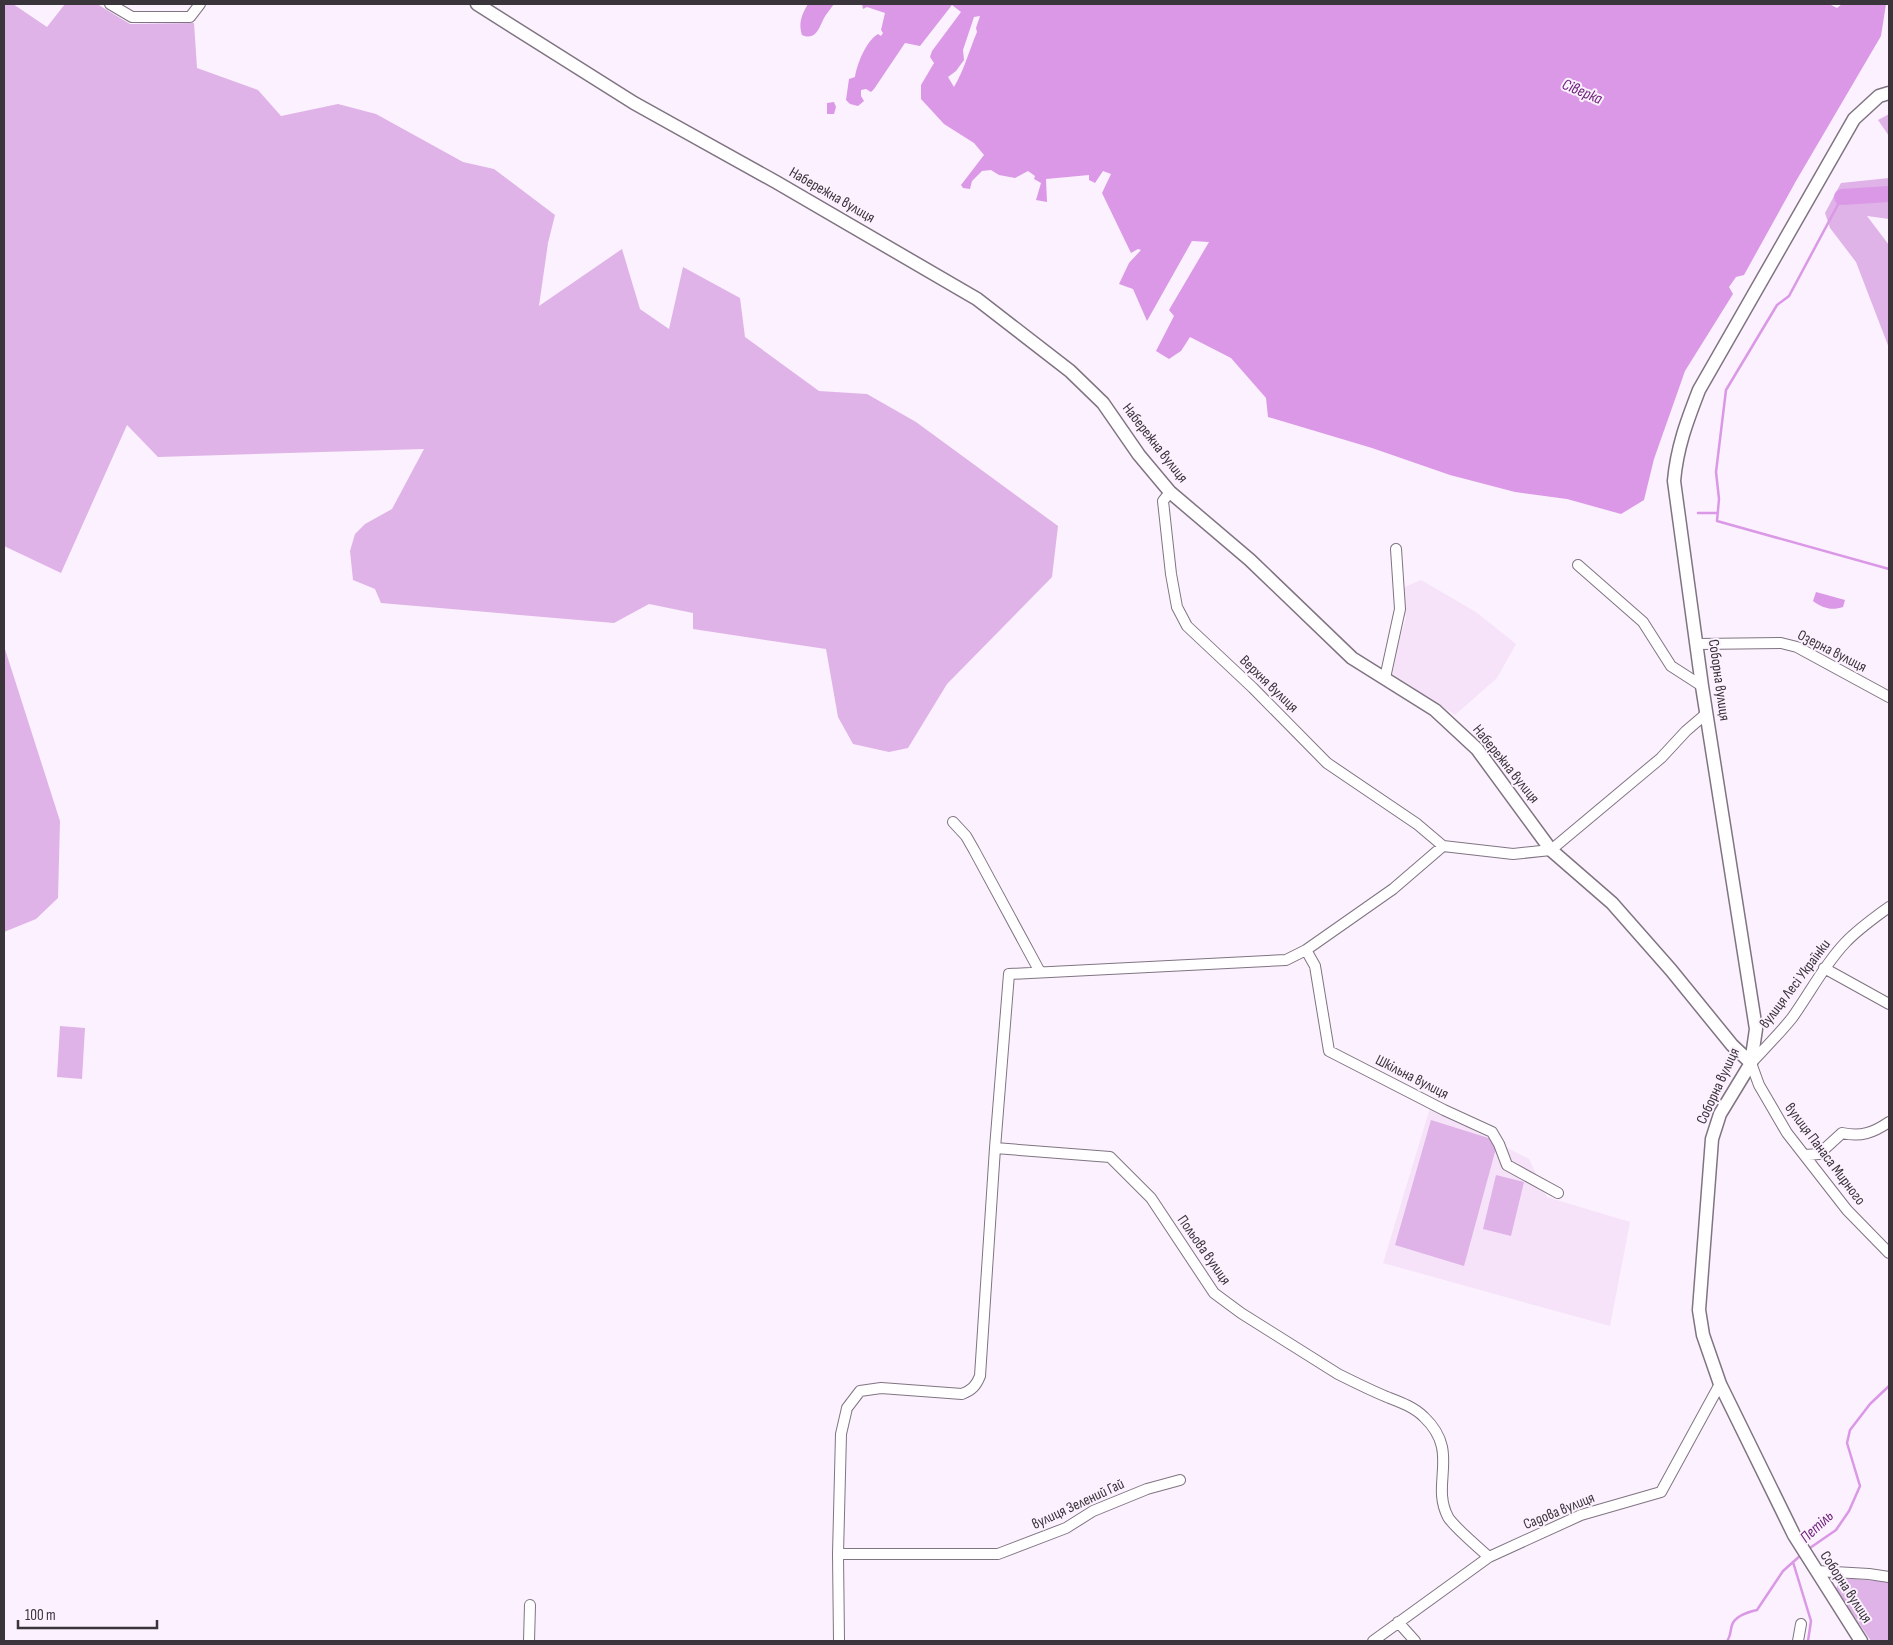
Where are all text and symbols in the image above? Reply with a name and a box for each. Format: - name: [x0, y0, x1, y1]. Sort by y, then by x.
- water label: Сіверка: [1559, 75, 1606, 109]
- street label: Набережна вулиця: [786, 163, 878, 227]
- street label: Набережна вулиця: [1118, 399, 1192, 487]
- street label: Озерна вулиця: [1794, 625, 1870, 677]
- street label: Соборна вулиця: [1704, 638, 1734, 722]
- street label: Верхня вулиця: [1236, 651, 1303, 717]
- street label: Набережна вулиця: [1468, 721, 1544, 807]
- street label: вулиця Лесі Українки: [1755, 936, 1835, 1032]
- street label: Соборна вулиця: [1692, 1045, 1744, 1127]
- street label: Шкільна вулиця: [1372, 1050, 1452, 1104]
- street label: вулиця Панаса Мирного: [1780, 1099, 1870, 1209]
- street label: Польова вулиця: [1173, 1211, 1235, 1289]
- street label: вулиця Зелений Гай: [1029, 1474, 1127, 1534]
- street label: Садова вулиця: [1521, 1488, 1598, 1534]
- water label: Петіль: [1796, 1507, 1838, 1547]
- street label: Соборна вулиця: [1816, 1547, 1876, 1627]
- scale bar: [18, 1598, 156, 1630]
- text: 100 m: [25, 1606, 56, 1625]

